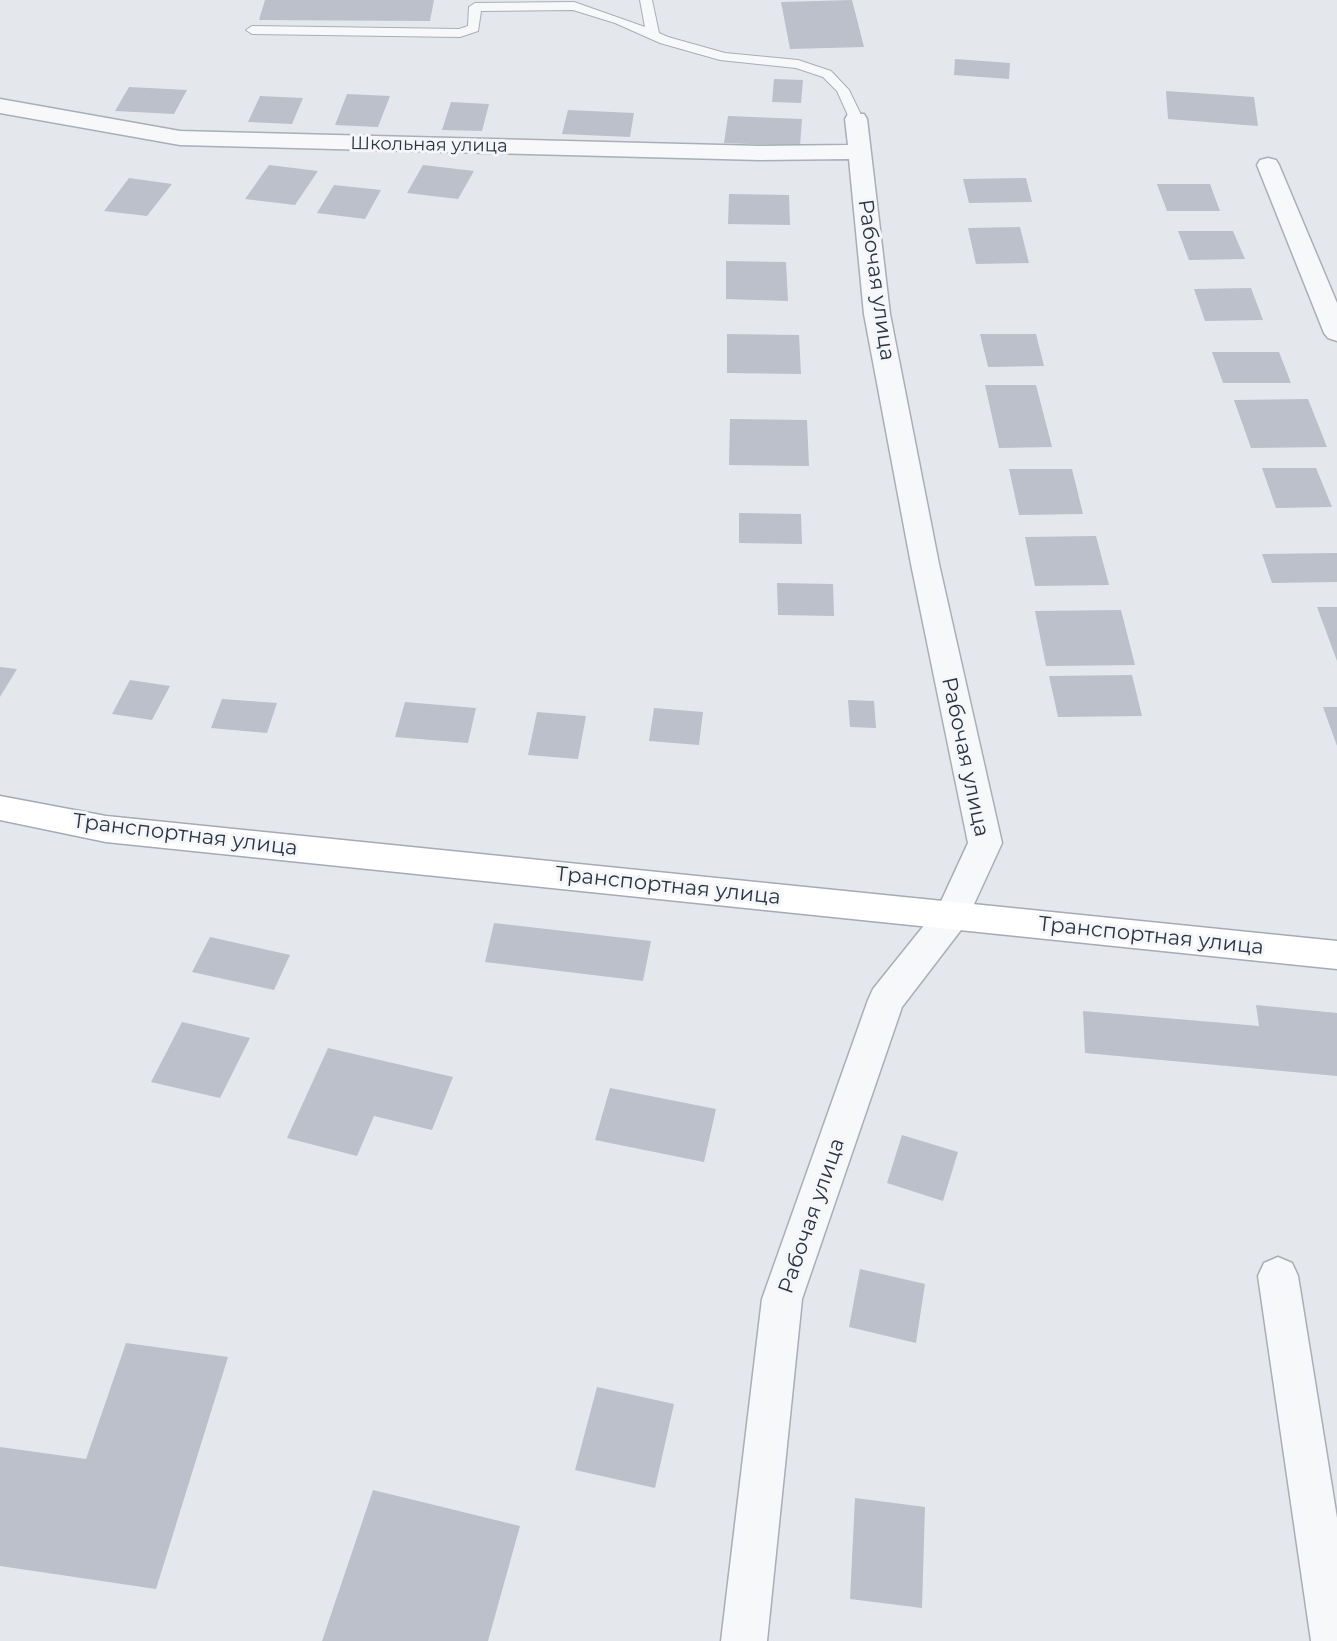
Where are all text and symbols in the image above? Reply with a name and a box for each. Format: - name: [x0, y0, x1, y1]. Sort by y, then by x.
- street label: Школьная улица: [350, 133, 508, 157]
- street label: Рабочая улица: [852, 198, 900, 362]
- street label: Рабочая улица: [936, 675, 994, 839]
- street label: Транспортная улица: [71, 809, 299, 861]
- street label: Транспортная улица: [554, 862, 782, 910]
- street label: Транспортная улица: [1037, 912, 1265, 960]
- street label: Рабочая улица: [774, 1135, 850, 1297]

